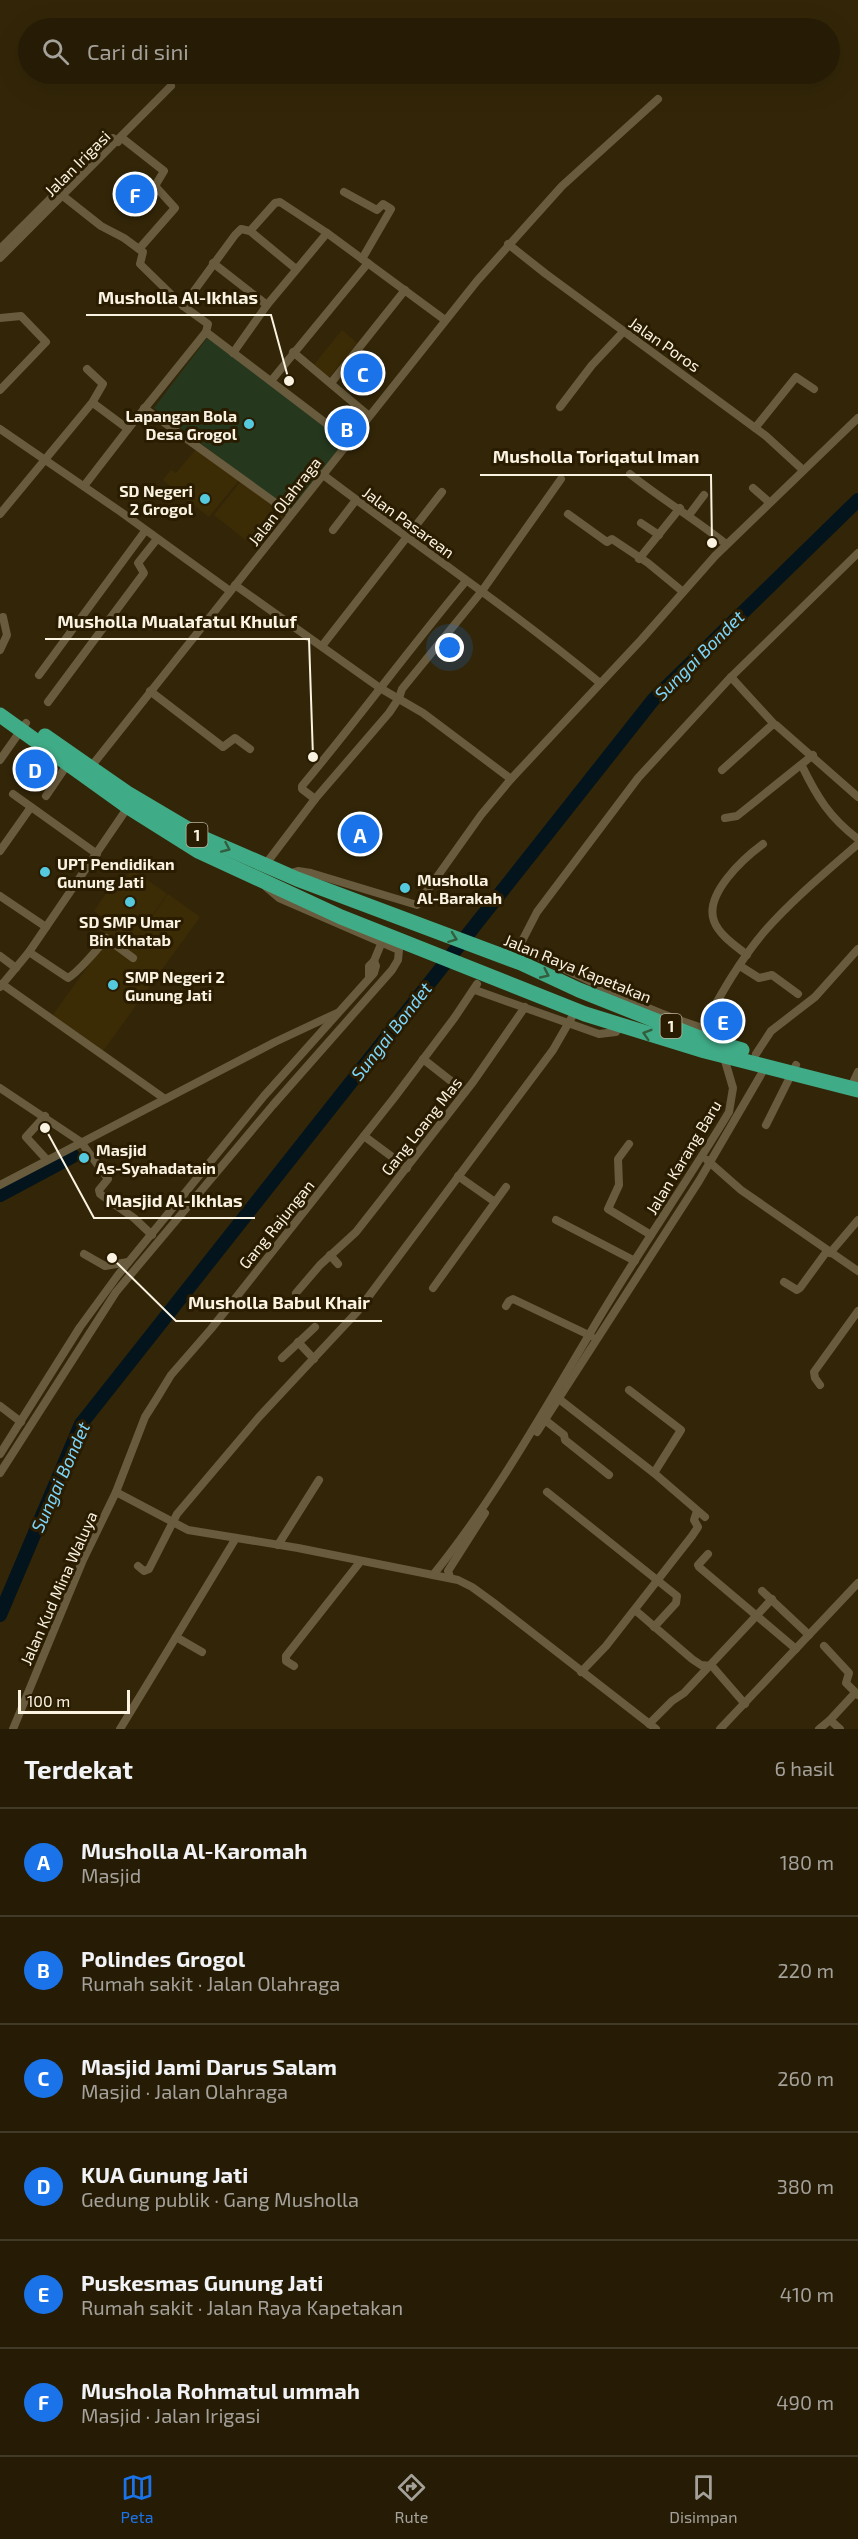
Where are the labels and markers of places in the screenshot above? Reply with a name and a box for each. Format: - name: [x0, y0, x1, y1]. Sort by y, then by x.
- pin: F: [116, 172, 154, 216]
- callout: Musholla Al-Ikhlas: [86, 279, 271, 315]
- pin: C: [344, 350, 382, 395]
- place label: Lapangan Bola Desa Grogol: [126, 406, 238, 443]
- pin: B: [328, 406, 366, 450]
- marker: Lapangan Bola Desa Grogol: [242, 417, 256, 431]
- callout: Musholla Toriqatul Iman: [480, 439, 711, 475]
- place label: SD Negeri 2 Grogol: [119, 481, 194, 518]
- marker: SD Negeri 2 Grogol: [198, 492, 212, 506]
- callout: Musholla Mualafatul Khuluf: [45, 603, 309, 639]
- pin: D: [15, 746, 54, 792]
- pin: A: [340, 812, 380, 856]
- place label: UPT Pendidikan Gunung Jati: [57, 854, 175, 891]
- marker: UPT Pendidikan Gunung Jati: [38, 865, 52, 879]
- place label: Musholla Al-Barakah: [417, 870, 502, 907]
- marker: Musholla Al-Barakah: [398, 881, 412, 895]
- marker: SD SMP Umar Bin Khatab: [123, 895, 137, 909]
- place label: SD SMP Umar Bin Khatab: [79, 912, 181, 949]
- place label: SMP Negeri 2 Gunung Jati: [125, 967, 225, 1004]
- marker: SMP Negeri 2 Gunung Jati: [106, 978, 120, 992]
- pin: E: [704, 998, 742, 1044]
- place label: Masjid As-Syahadatain: [96, 1140, 216, 1178]
- marker: Masjid As-Syahadatain: [77, 1151, 91, 1165]
- callout: Masjid Al-Ikhlas: [94, 1182, 255, 1218]
- callout: Musholla Babul Khair: [176, 1285, 382, 1321]

